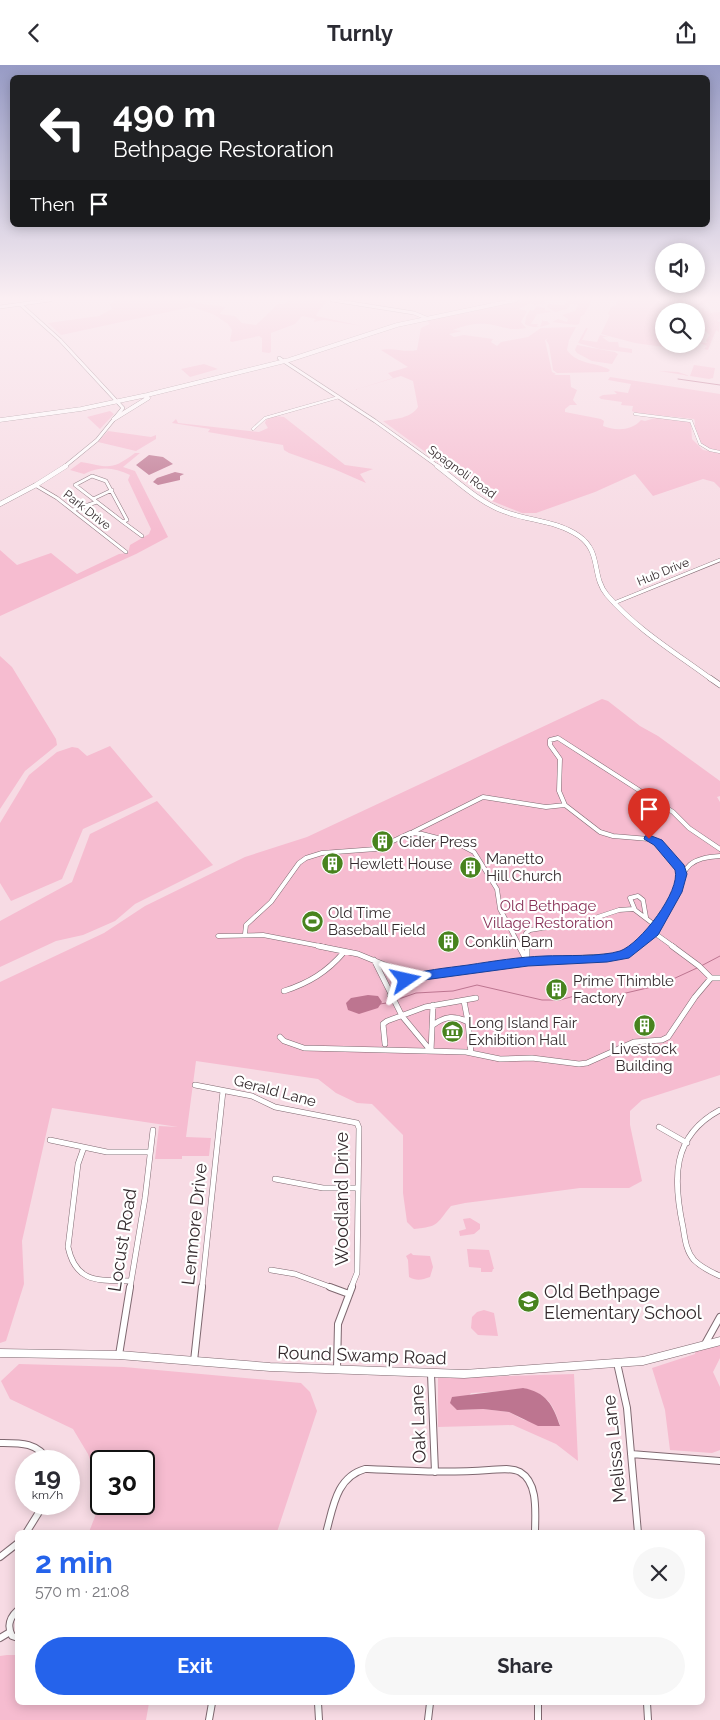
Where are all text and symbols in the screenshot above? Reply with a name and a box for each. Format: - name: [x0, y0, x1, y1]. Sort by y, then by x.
- icon: back: [20, 19, 48, 47]
- icon: share: [672, 19, 700, 47]
- text: Turnly: [327, 20, 393, 46]
- text: 490 m: [113, 94, 216, 135]
- icon: left: [30, 95, 95, 160]
- text: Bethpage Restoration: [113, 136, 334, 162]
- icon: arrive: [85, 190, 113, 218]
- text: Then: [30, 193, 75, 215]
- map controls: [655, 243, 705, 353]
- button: sound: [655, 243, 705, 293]
- button: search: [655, 303, 705, 353]
- street label: Spagnoli Road: [425, 443, 499, 501]
- street label: Park Drive: [61, 487, 113, 533]
- street label: Hub Drive: [635, 555, 691, 589]
- pin: [628, 788, 670, 839]
- icon: arrive: [635, 795, 663, 823]
- building icon: Cider Press: [371, 830, 395, 854]
- place label: Cider Press: [399, 833, 477, 851]
- place label: Manetto Hill Church: [486, 850, 562, 885]
- building icon: Hewlett House: [321, 852, 345, 876]
- place label: Hewlett House: [349, 855, 452, 873]
- building icon: Manetto Hill Church: [458, 856, 482, 880]
- park label: Old Bethpage Village Restoration: [483, 897, 613, 932]
- place label: Old Time Baseball Field: [328, 904, 426, 939]
- sports icon: Old Time Baseball Field: [300, 910, 324, 934]
- building icon: Conklin Barn: [437, 930, 461, 954]
- place label: Conklin Barn: [465, 933, 553, 951]
- position arrow: [379, 953, 431, 1005]
- place label: Prime Thimble Factory: [573, 972, 674, 1007]
- building icon: Prime Thimble Factory: [545, 978, 569, 1002]
- place label: Long Island Fair Exhibition Hall: [468, 1014, 578, 1049]
- building icon: Livestock Building: [632, 1014, 656, 1038]
- museum icon: Long Island Fair Exhibition Hall: [440, 1020, 464, 1044]
- place label: Livestock Building: [611, 1040, 677, 1075]
- street label: Gerald Lane: [232, 1071, 318, 1111]
- street label: Woodland Drive: [331, 1131, 352, 1266]
- street label: Lenmore Drive: [177, 1161, 211, 1286]
- street label: Locust Road: [103, 1187, 141, 1293]
- place label: Old Bethpage Elementary School: [544, 1281, 702, 1323]
- school or university icon: Old Bethpage Elementary School: [516, 1289, 540, 1313]
- street label: Round Swamp Road: [277, 1342, 447, 1368]
- street label: Oak Lane: [406, 1384, 430, 1464]
- street label: Melissa Lane: [598, 1394, 630, 1504]
- speed limit sign: 30: [90, 1450, 155, 1515]
- text: 19: [34, 1461, 61, 1491]
- text: km/h: [32, 1488, 63, 1502]
- text: 2 min: [35, 1545, 113, 1580]
- button: close: [633, 1547, 685, 1599]
- text: 570 m · 21:08: [35, 1582, 129, 1601]
- button: Exit: [35, 1637, 355, 1695]
- button: Share: [365, 1637, 685, 1695]

